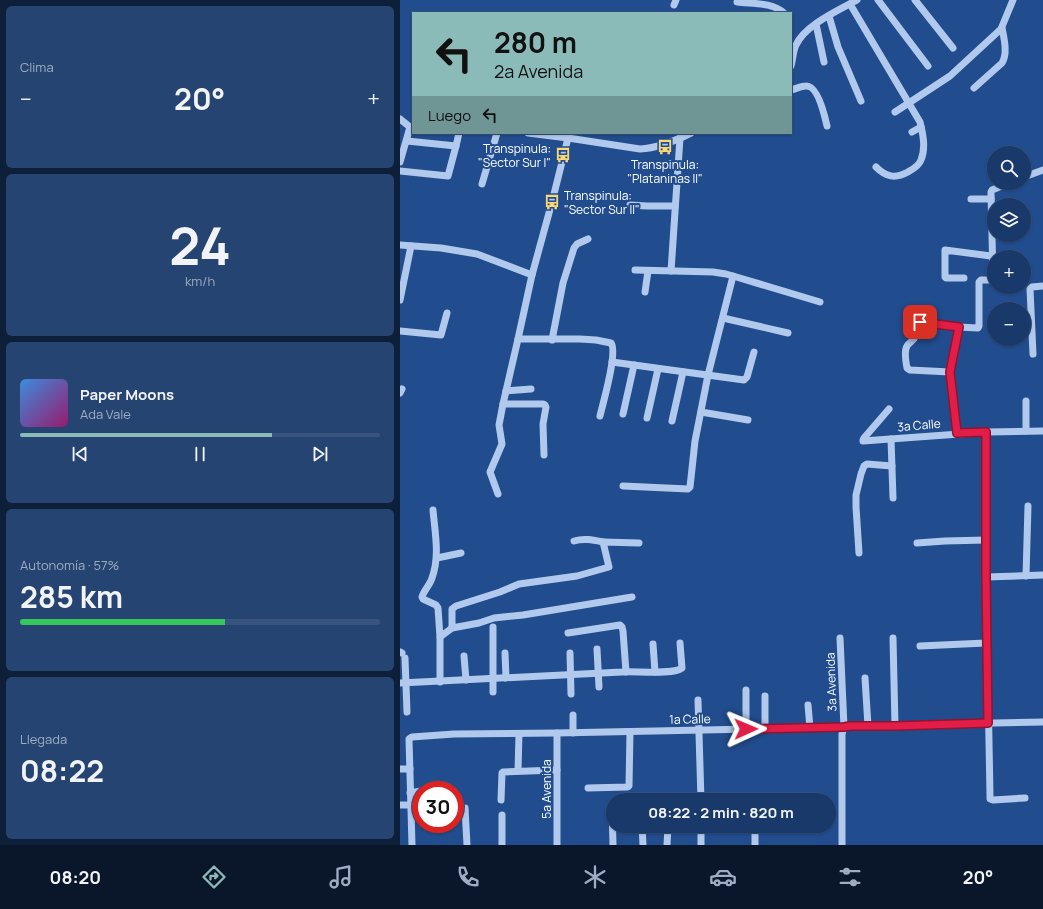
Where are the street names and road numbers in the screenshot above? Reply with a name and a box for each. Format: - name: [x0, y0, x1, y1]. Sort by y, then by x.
- street label: 3a Calle: [897, 415, 941, 435]
- street label: 3a Avenida: [821, 652, 841, 712]
- street label: 1a Calle: [669, 710, 711, 728]
- street label: 5a Avenida: [538, 759, 555, 819]

